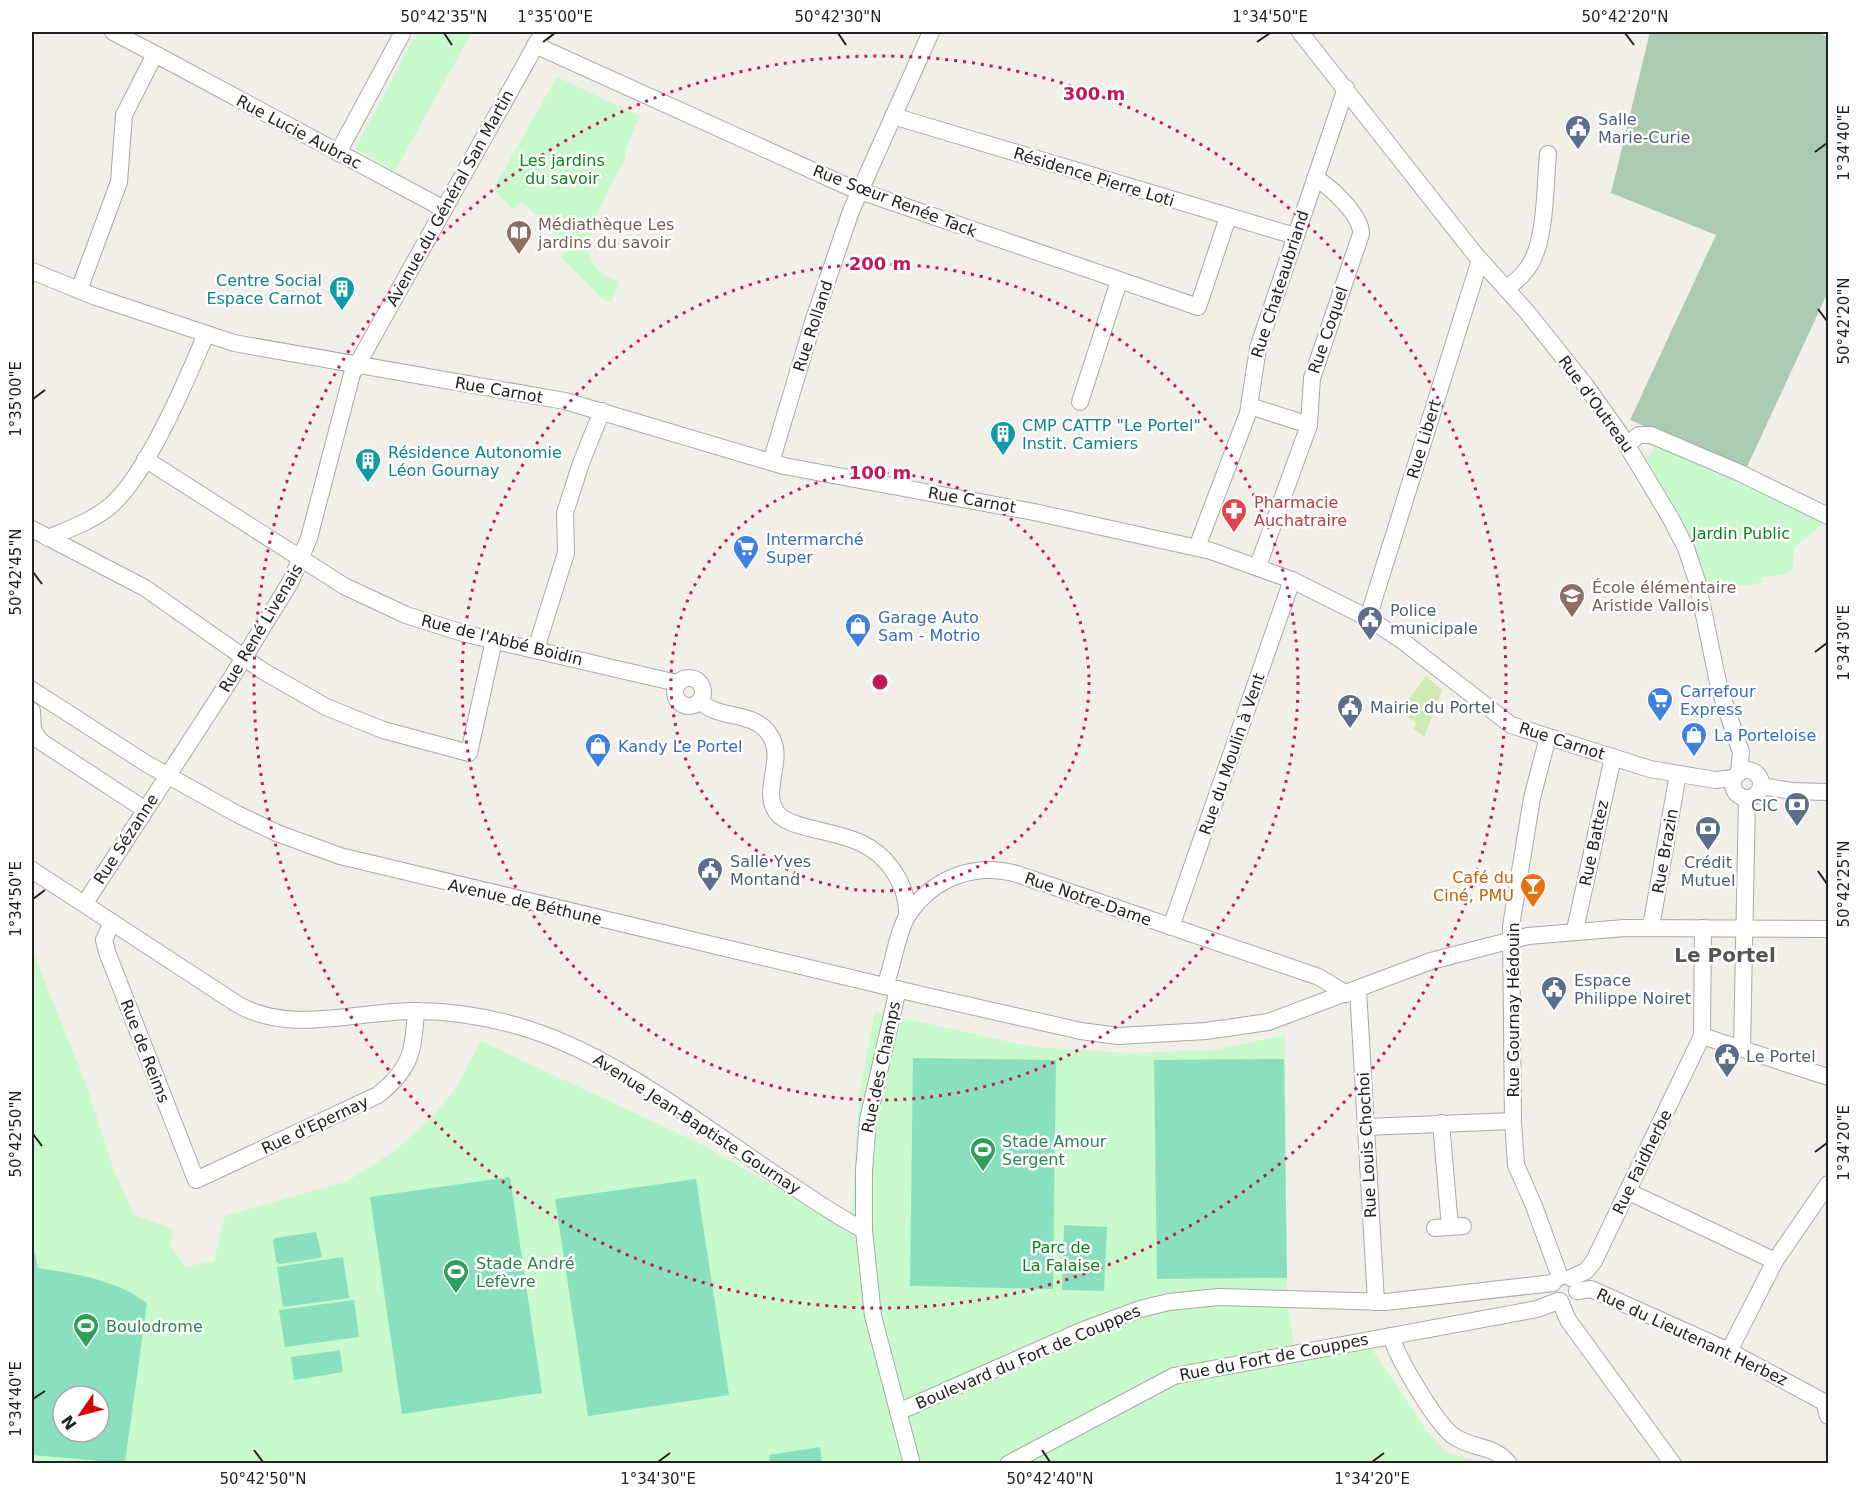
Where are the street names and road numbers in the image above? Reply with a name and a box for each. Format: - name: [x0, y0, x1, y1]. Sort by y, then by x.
- street label: Avenue du Général San Martin: [382, 87, 518, 309]
- street label: Rue Lucie Aubrac: [233, 91, 365, 173]
- street label: Résidence Pierre Loti: [1011, 143, 1177, 211]
- street label: Rue Sœur Renée Tack: [810, 161, 980, 241]
- street label: Rue Chateaubriand: [1247, 208, 1313, 360]
- street label: Rue Rolland: [789, 278, 837, 374]
- street label: Rue Coquel: [1304, 284, 1352, 376]
- street label: Rue d'Outreau: [1555, 352, 1637, 456]
- street label: Rue Carnot: [454, 373, 544, 407]
- street label: Rue Libert: [1403, 397, 1445, 481]
- street label: Rue Carnot: [927, 483, 1017, 517]
- street label: Rue René Livenais: [215, 560, 307, 696]
- street label: Rue de l'Abbé Boidin: [419, 611, 585, 669]
- street label: Rue du Moulin à Vent: [1195, 671, 1269, 837]
- street label: Rue Carnot: [1517, 718, 1607, 764]
- street label: Rue Sézanne: [90, 790, 162, 888]
- street label: Rue Battez: [1576, 798, 1612, 888]
- street label: Rue Brazin: [1648, 807, 1682, 895]
- street label: Rue Notre-Dame: [1022, 868, 1154, 930]
- street label: Avenue de Béthune: [446, 875, 604, 929]
- street label: Rue Gournay Hédouin: [1504, 922, 1523, 1098]
- street label: Rue de Reims: [117, 997, 173, 1105]
- street label: Rue des Champs: [858, 999, 904, 1135]
- street label: Avenue Jean-Baptiste Gournay: [590, 1050, 804, 1198]
- street label: Rue Louis Chochoi: [1354, 1072, 1380, 1218]
- street label: Rue d'Epernay: [258, 1092, 372, 1158]
- street label: Rue Faidherbe: [1608, 1107, 1676, 1217]
- street label: Rue du Lieutenant Herbez: [1593, 1284, 1791, 1390]
- street label: Boulevard du Fort de Couppes: [913, 1301, 1143, 1413]
- street label: Rue du Fort de Couppes: [1178, 1329, 1370, 1385]

